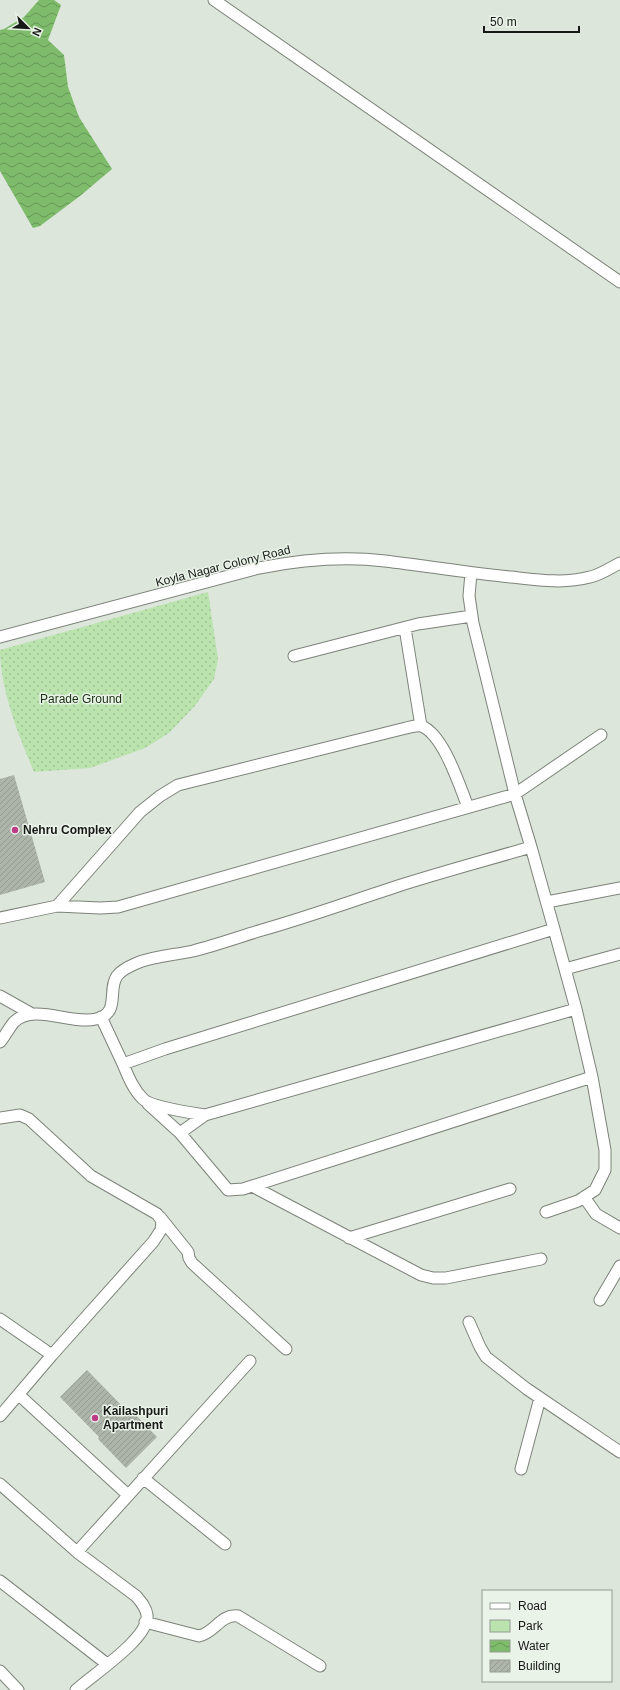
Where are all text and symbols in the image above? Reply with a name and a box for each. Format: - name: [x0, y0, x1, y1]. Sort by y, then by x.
- north arrow: [8, 8, 48, 48]
- scale bar: [484, 8, 579, 34]
- text: 50 m: [490, 15, 517, 29]
- text: N: [30, 26, 44, 38]
- street label: Koyla Nagar Colony Road: [154, 542, 292, 590]
- park label: Parade Ground: [40, 692, 122, 706]
- place label: Nehru Complex: [23, 823, 112, 837]
- marker: Nehru Complex: [10, 825, 20, 835]
- place label: Kailashpuri Apartment: [103, 1404, 168, 1432]
- marker: Kailashpuri Apartment: [90, 1413, 100, 1423]
- legend: [482, 1590, 612, 1682]
- text: Road: [518, 1599, 547, 1613]
- text: Park: [518, 1619, 544, 1633]
- text: Water: [518, 1639, 550, 1653]
- text: Building: [518, 1659, 561, 1673]

